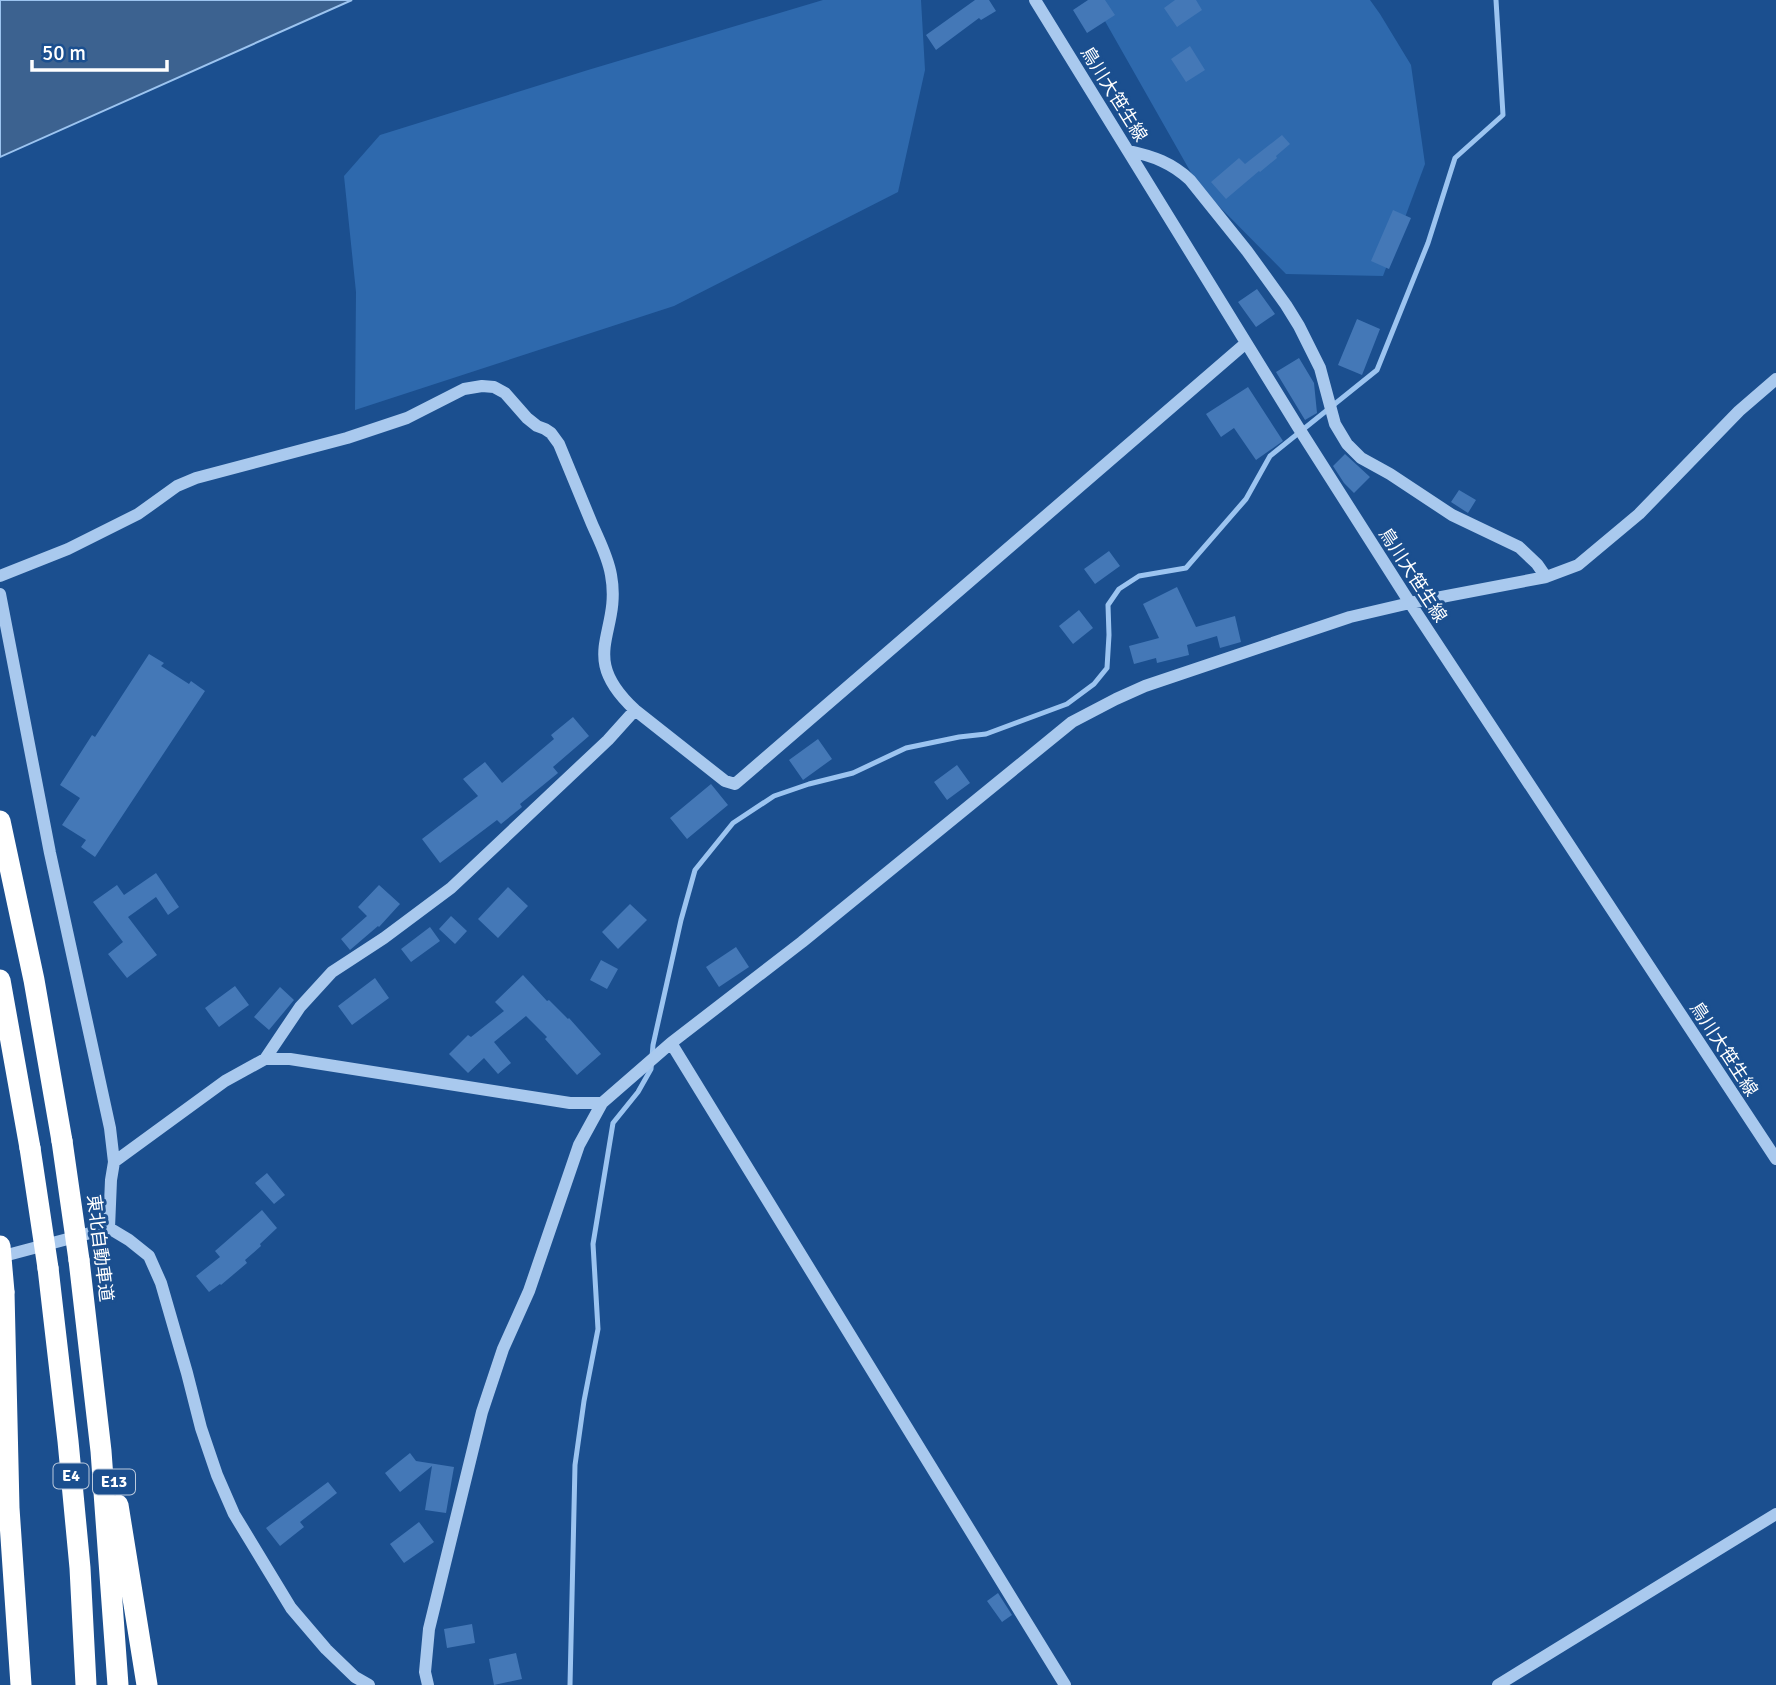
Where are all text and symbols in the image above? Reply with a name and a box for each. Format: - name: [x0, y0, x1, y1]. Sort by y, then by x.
- scale bar: [32, 28, 166, 72]
- text: 50 m: [42, 40, 86, 66]
- street label: 鳥川大笹生線: [1076, 42, 1152, 146]
- street label: 鳥川大笹生線: [1374, 524, 1452, 626]
- street label: 鳥川大笹生線: [1685, 998, 1763, 1100]
- street label: 東北自動車道: [83, 1193, 117, 1303]
- road number: E4: [54, 1464, 88, 1488]
- road number: E13: [93, 1470, 135, 1494]

